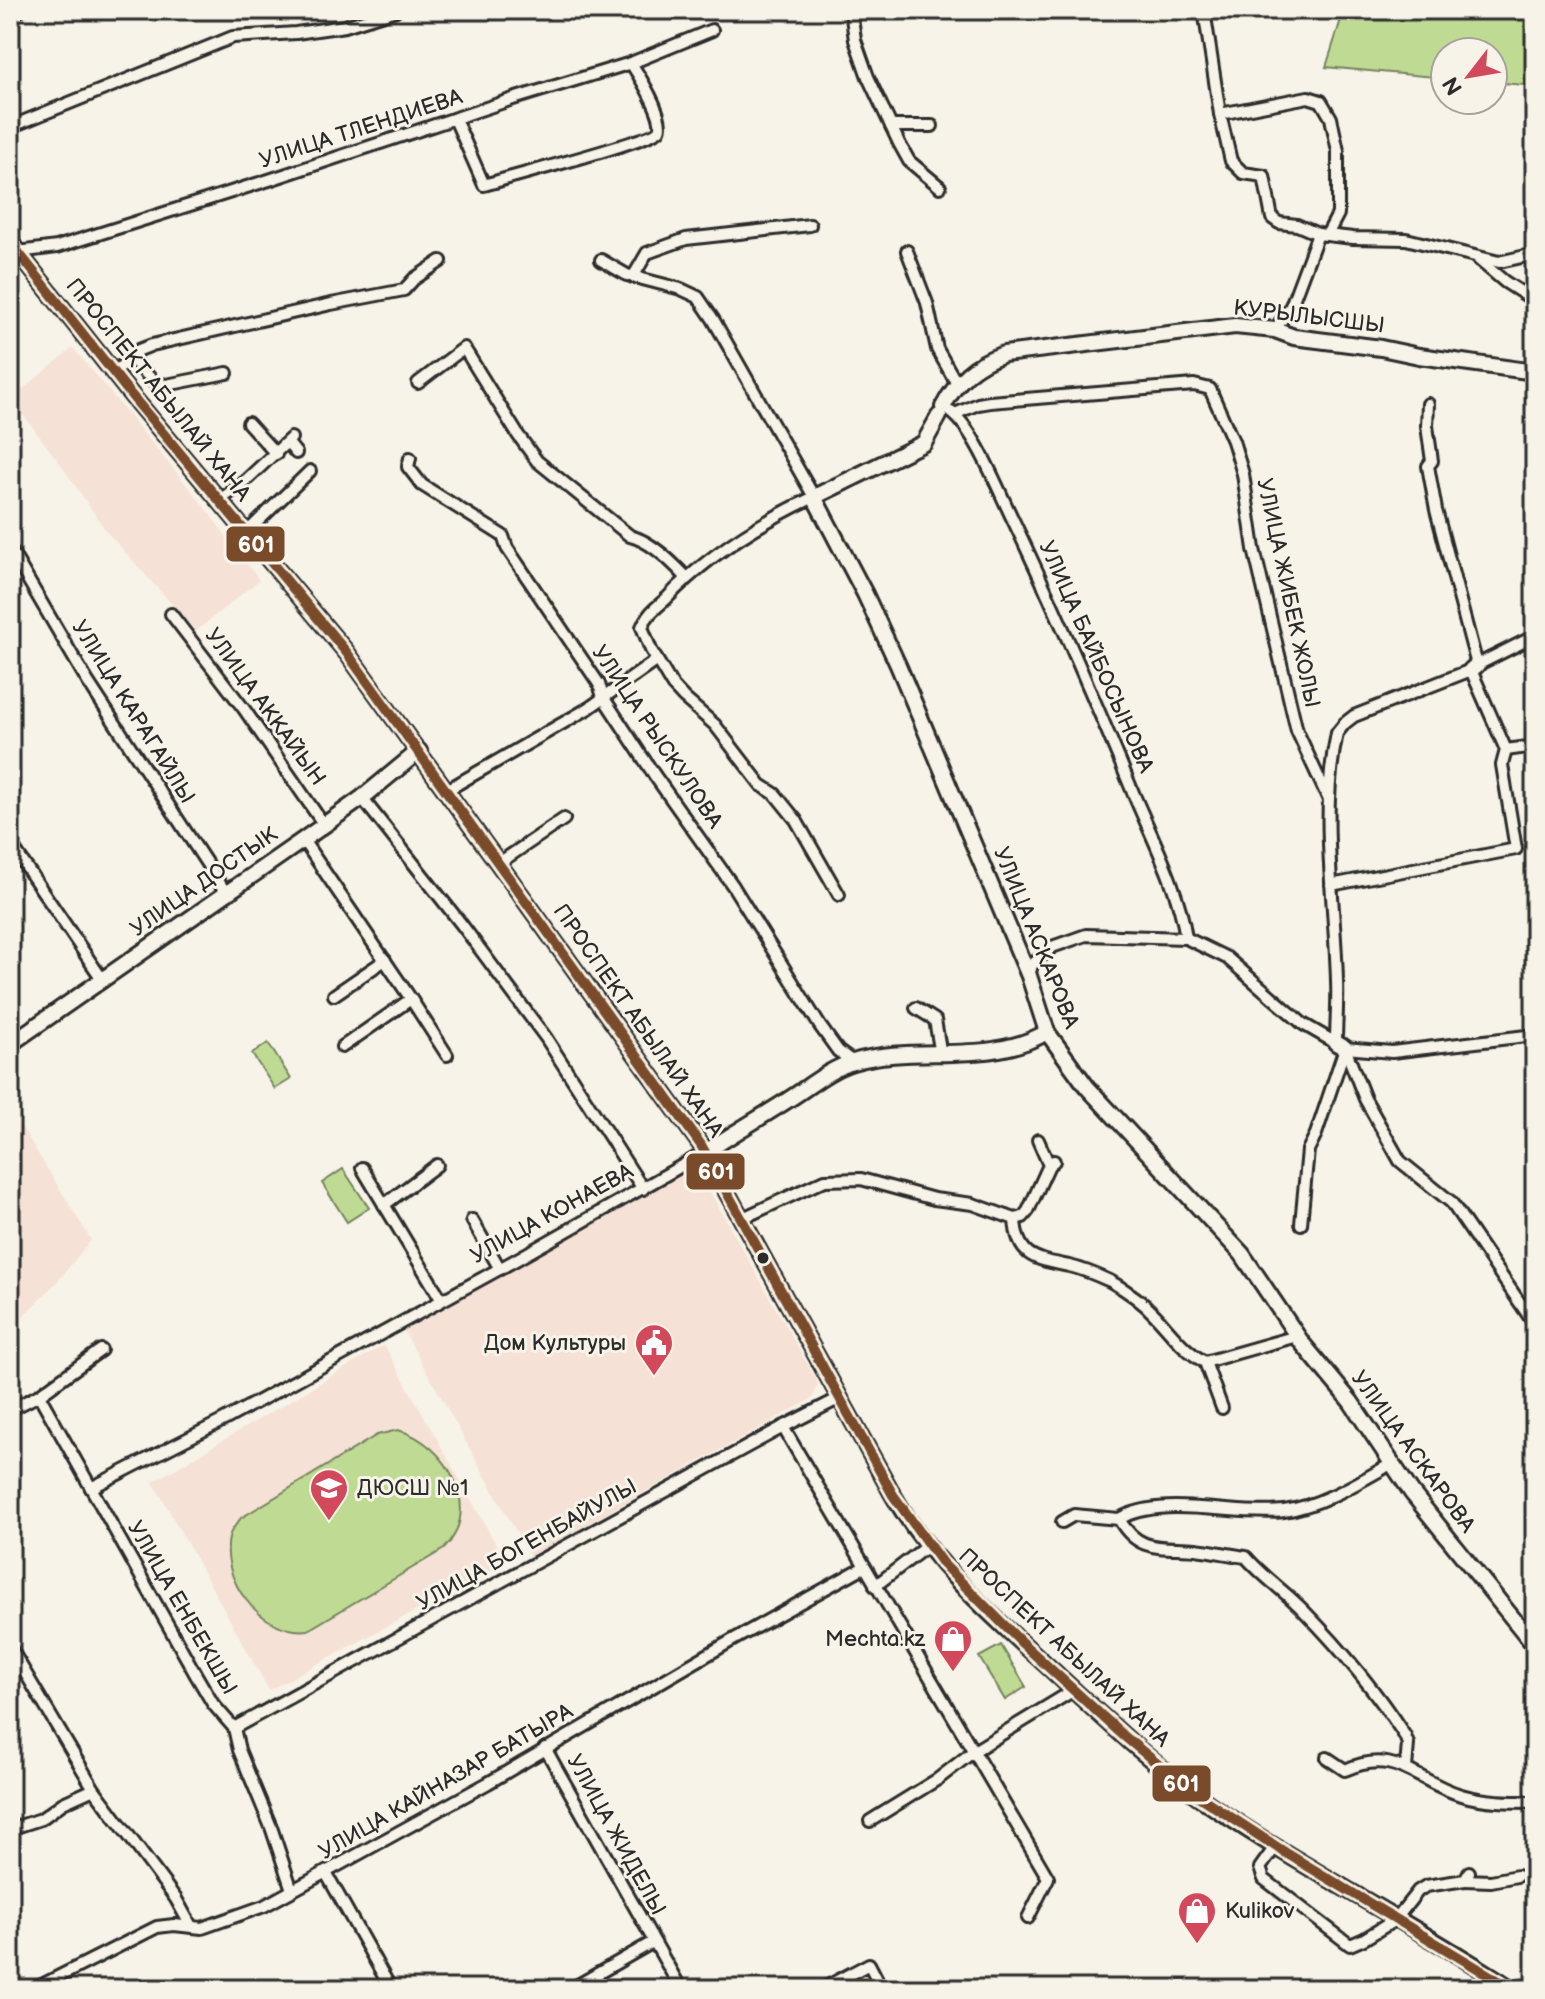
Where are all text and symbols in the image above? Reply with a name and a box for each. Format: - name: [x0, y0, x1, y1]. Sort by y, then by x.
- north arrow: [1429, 36, 1509, 116]
- text: N: [1437, 71, 1469, 100]
- street label: УЛИЦА ТЛЕНДИЕВА: [256, 83, 466, 175]
- street label: ПРОСПЕКТ АБЫЛАЙ ХАНА: [60, 273, 257, 507]
- street label: КУРЫЛЫСШЫ: [1232, 294, 1386, 340]
- street label: УЛИЦА ЖИБЕК ЖОЛЫ: [1251, 476, 1325, 710]
- line badge: 601: [225, 525, 286, 563]
- text: 601: [238, 532, 274, 559]
- street label: УЛИЦА БАЙБОСЫНОВА: [1033, 537, 1160, 778]
- street label: УЛИЦА КАРАГАЙЛЫ: [66, 615, 200, 809]
- street label: УЛИЦА АККАЙЫН: [199, 623, 331, 791]
- street label: УЛИЦА РЫСКУЛОВА: [586, 640, 729, 834]
- street label: УЛИЦА ДОСТЫК: [125, 821, 283, 943]
- street label: УЛИЦА АСКАРОВА: [987, 843, 1085, 1033]
- street label: ПРОСПЕКТ АБЫЛАЙ ХАНА: [547, 899, 729, 1144]
- line badge: 601: [685, 1152, 746, 1191]
- street label: УЛИЦА КОНАЕВА: [466, 1158, 639, 1270]
- text: 601: [698, 1159, 734, 1186]
- unlabelled marker: [755, 1250, 771, 1266]
- public building icon: Дом Культуры: [633, 1322, 675, 1377]
- place label: Дом Культуры: [484, 1330, 626, 1357]
- street label: УЛИЦА АСКАРОВА: [1345, 1366, 1481, 1539]
- school or university icon: ДЮСШ №1: [308, 1467, 350, 1522]
- street label: УЛИЦА БОГЕНБАЙУЛЫ: [412, 1473, 642, 1617]
- place label: ДЮСШ №1: [357, 1475, 468, 1502]
- street label: УЛИЦА ЕНБЕКШЫ: [121, 1516, 243, 1700]
- street label: ПРОСПЕКТ АБЫЛАЙ ХАНА: [953, 1543, 1176, 1753]
- shop icon: Mechta.kz: [932, 1618, 974, 1673]
- place label: Mechta.kz: [825, 1626, 925, 1653]
- street label: УЛИЦА КАЙНАЗАР БАТЫРА: [314, 1698, 578, 1866]
- street label: УЛИЦА ЖИДЕЛЫ: [561, 1750, 671, 1920]
- line badge: 601: [1151, 1764, 1212, 1803]
- text: 601: [1163, 1771, 1199, 1798]
- shop icon: Kulikov: [1176, 1890, 1218, 1945]
- place label: Kulikov: [1225, 1898, 1295, 1925]

